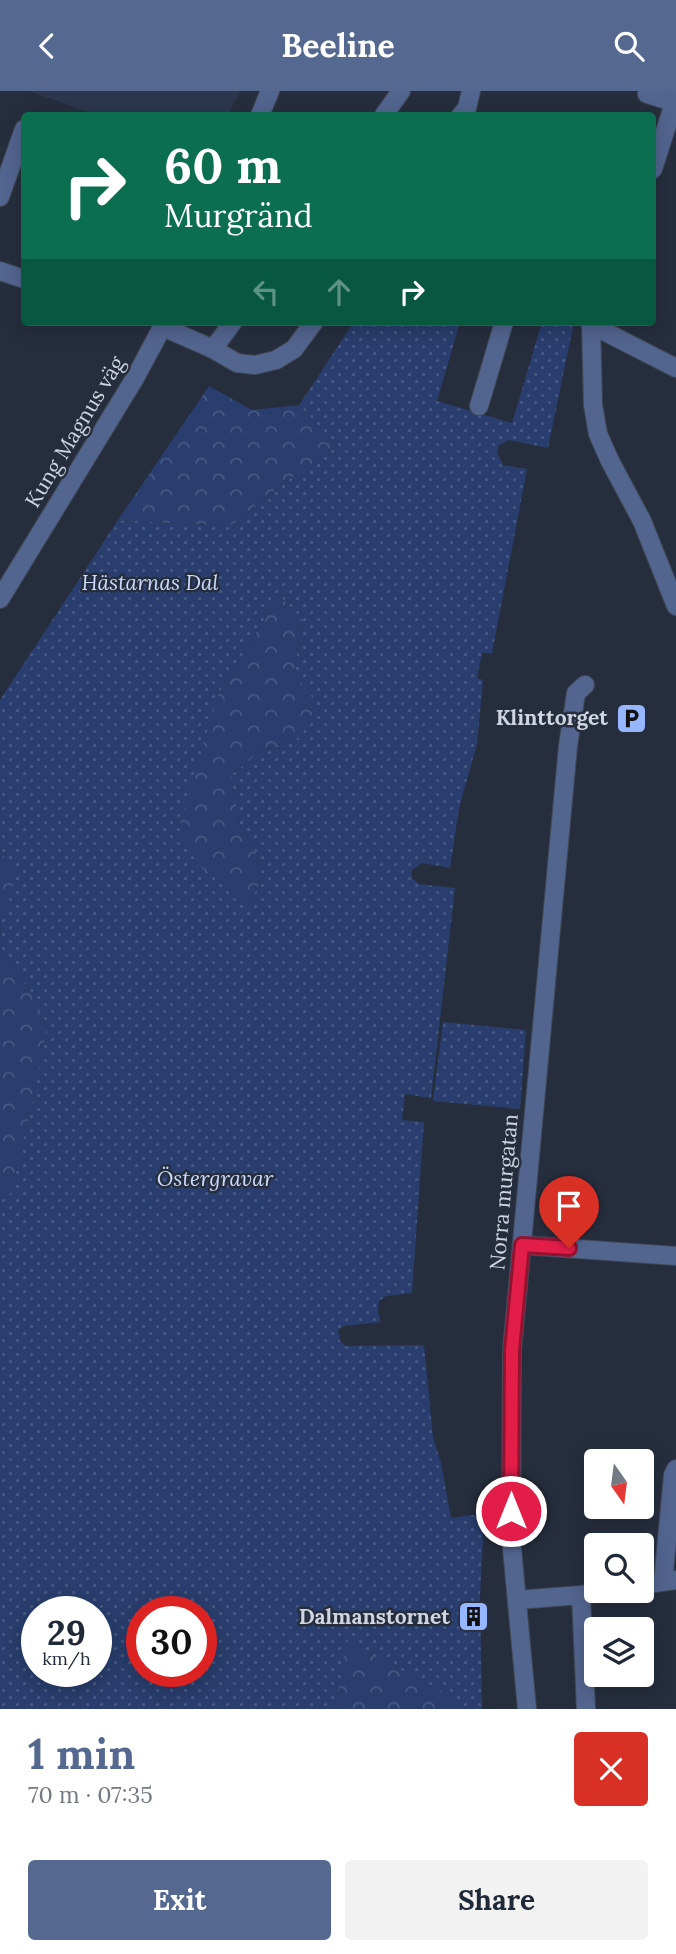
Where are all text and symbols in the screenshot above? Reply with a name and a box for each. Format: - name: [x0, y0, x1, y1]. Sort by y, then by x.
- text: Beeline: [281, 25, 395, 66]
- icon: back: [28, 27, 66, 65]
- icon: search: [610, 27, 648, 65]
- text: 60 m: [164, 134, 281, 196]
- icon: right: [49, 140, 140, 231]
- text: Murgränd: [164, 195, 313, 236]
- icon: left: [247, 273, 285, 311]
- icon: ahead: [320, 273, 358, 311]
- icon: right: [393, 273, 431, 311]
- street label: Kung Magnus väg: [19, 351, 131, 512]
- park label: Hästarnas Dal: [81, 569, 219, 596]
- parking icon: Klinttorget: [614, 701, 648, 735]
- place label: Klinttorget: [496, 704, 608, 731]
- street label: Norra murgatan: [483, 1112, 524, 1271]
- park label: Östergravar: [157, 1165, 274, 1192]
- pin: [539, 1176, 599, 1248]
- icon: arrive: [550, 1187, 588, 1225]
- north arrow: [584, 1449, 654, 1519]
- map controls: [584, 1449, 654, 1687]
- position arrow: [474, 1474, 548, 1548]
- button: search: [584, 1533, 654, 1603]
- speed limit sign: 30: [126, 1596, 217, 1687]
- building icon: Dalmanstornet: [456, 1600, 490, 1634]
- place label: Dalmanstornet: [299, 1603, 450, 1630]
- text: 29: [47, 1610, 86, 1655]
- button: layers: [584, 1617, 654, 1687]
- text: km/h: [42, 1647, 91, 1670]
- text: 1 min: [28, 1727, 135, 1781]
- button: close: [574, 1732, 648, 1806]
- text: 70 m · 07:35: [28, 1780, 153, 1809]
- button: Exit: [28, 1860, 331, 1940]
- button: Share: [345, 1860, 648, 1940]

